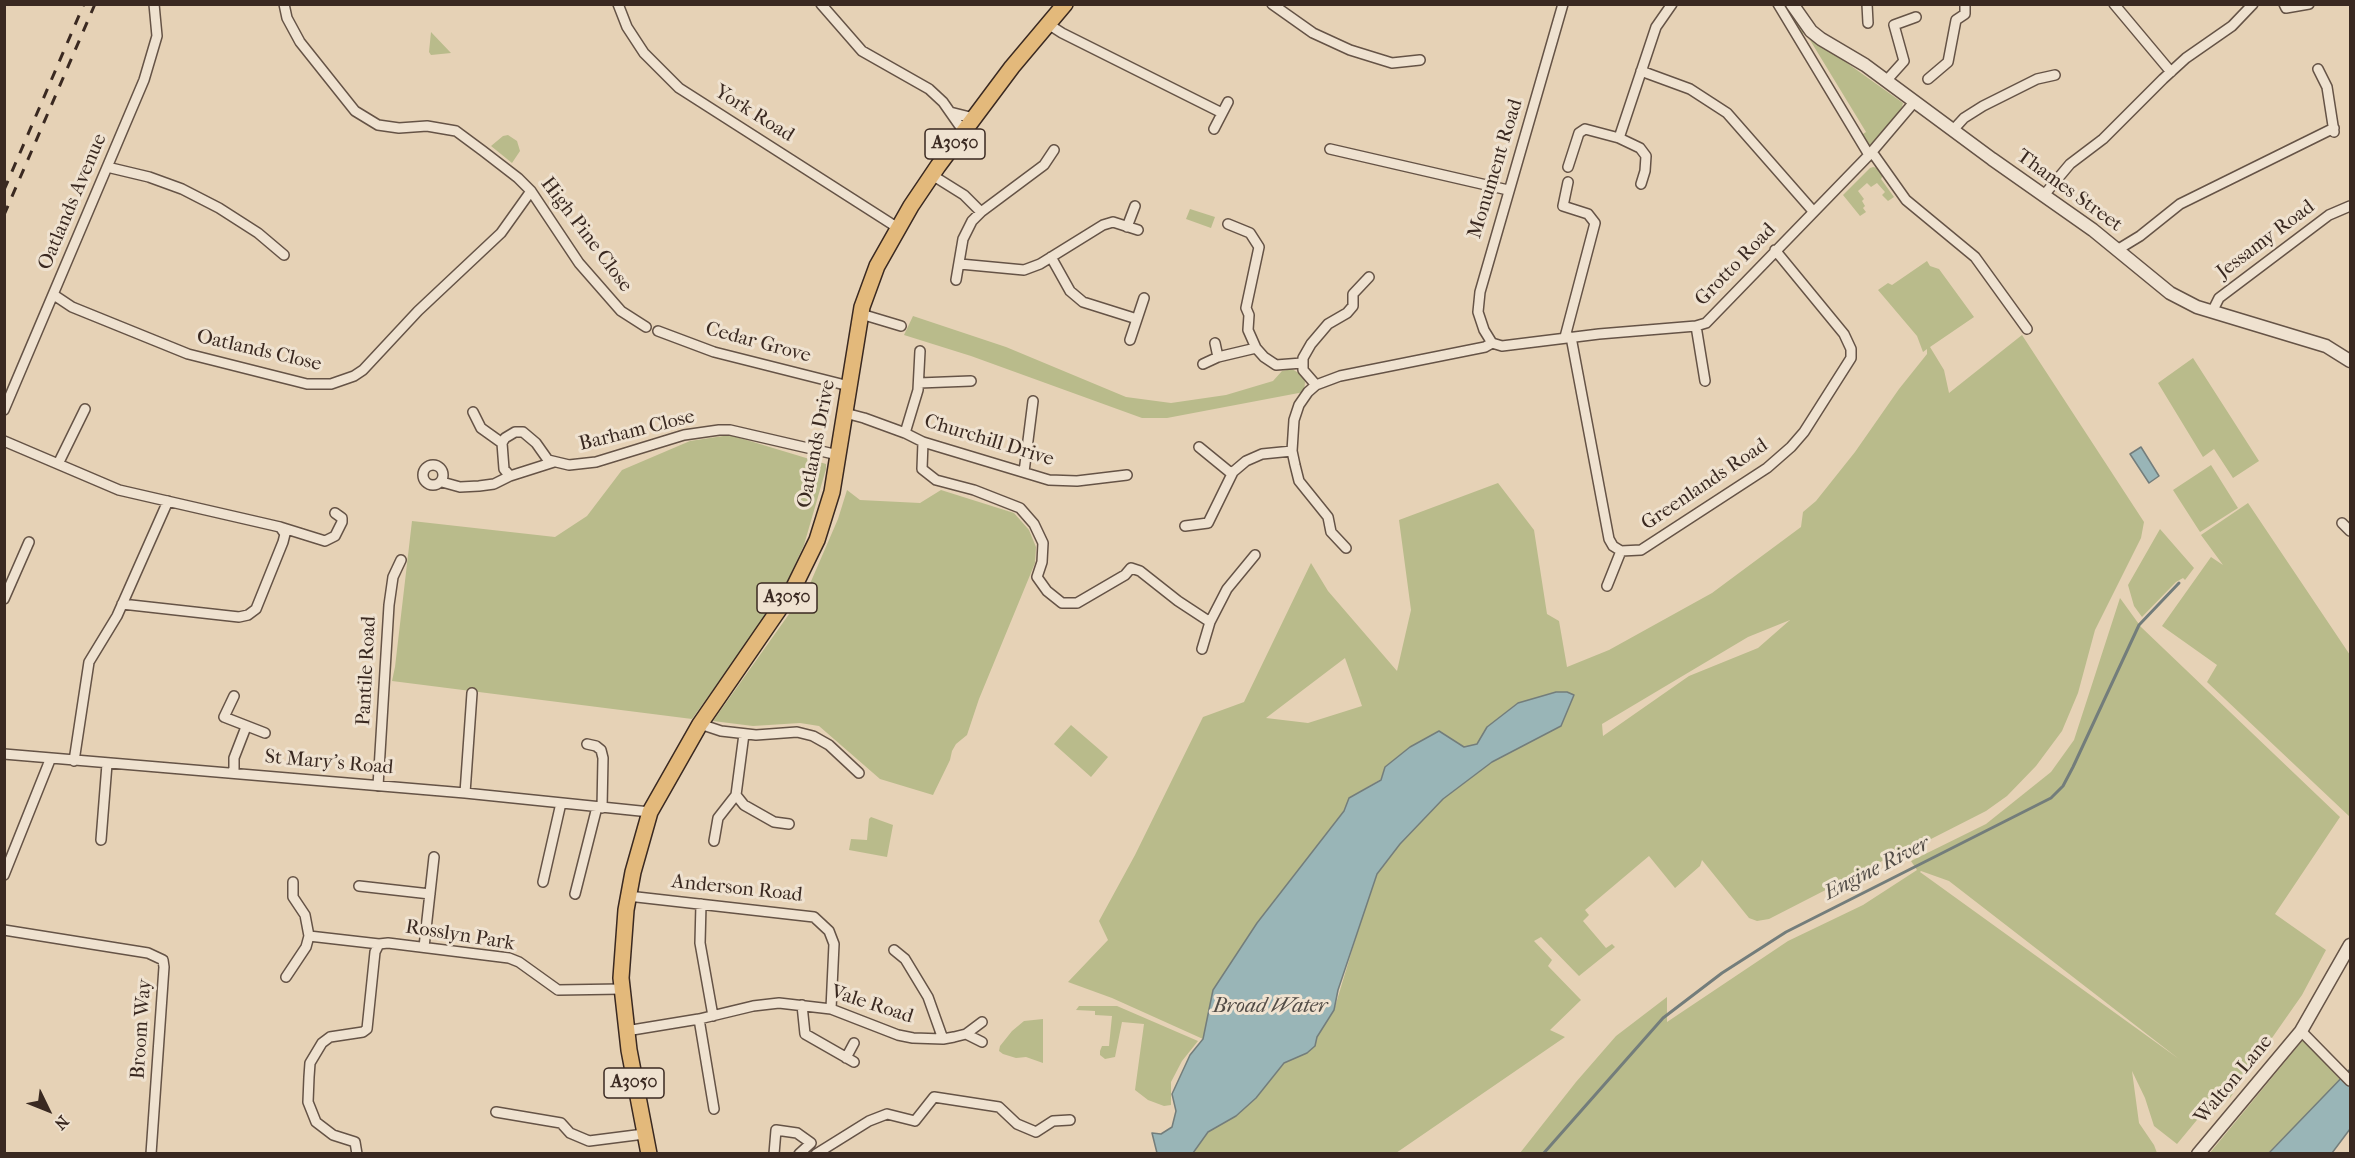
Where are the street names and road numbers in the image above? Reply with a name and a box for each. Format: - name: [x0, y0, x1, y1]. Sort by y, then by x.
- street label: York Road: [710, 80, 798, 148]
- street label: Monument Road: [1463, 96, 1529, 242]
- road number: A3050: [925, 129, 985, 159]
- street label: Oatlands Avenue: [34, 130, 112, 274]
- street label: Thames Street: [2011, 144, 2127, 238]
- street label: High Pine Close: [535, 173, 637, 297]
- street label: Jessamy Road: [2212, 195, 2320, 285]
- street label: Grotto Road: [1691, 219, 1781, 311]
- street label: Cedar Grove: [703, 317, 813, 369]
- street label: Oatlands Close: [194, 325, 324, 377]
- street label: Oatlands Drive: [793, 378, 841, 510]
- street label: Barham Close: [577, 405, 697, 457]
- street label: Churchill Drive: [921, 410, 1057, 472]
- street label: Greenlands Road: [1637, 434, 1773, 536]
- road number: A3050: [757, 583, 817, 613]
- street label: Pantile Road: [352, 616, 382, 726]
- street label: St Mary's Road: [264, 745, 394, 781]
- street label: Anderson Road: [670, 870, 804, 908]
- street label: Rosslyn Park: [404, 916, 516, 956]
- street label: Broom Way: [127, 978, 157, 1080]
- street label: Vale Road: [828, 980, 916, 1030]
- street label: Walton Lane: [2190, 1031, 2278, 1129]
- road number: A3050: [604, 1068, 664, 1098]

